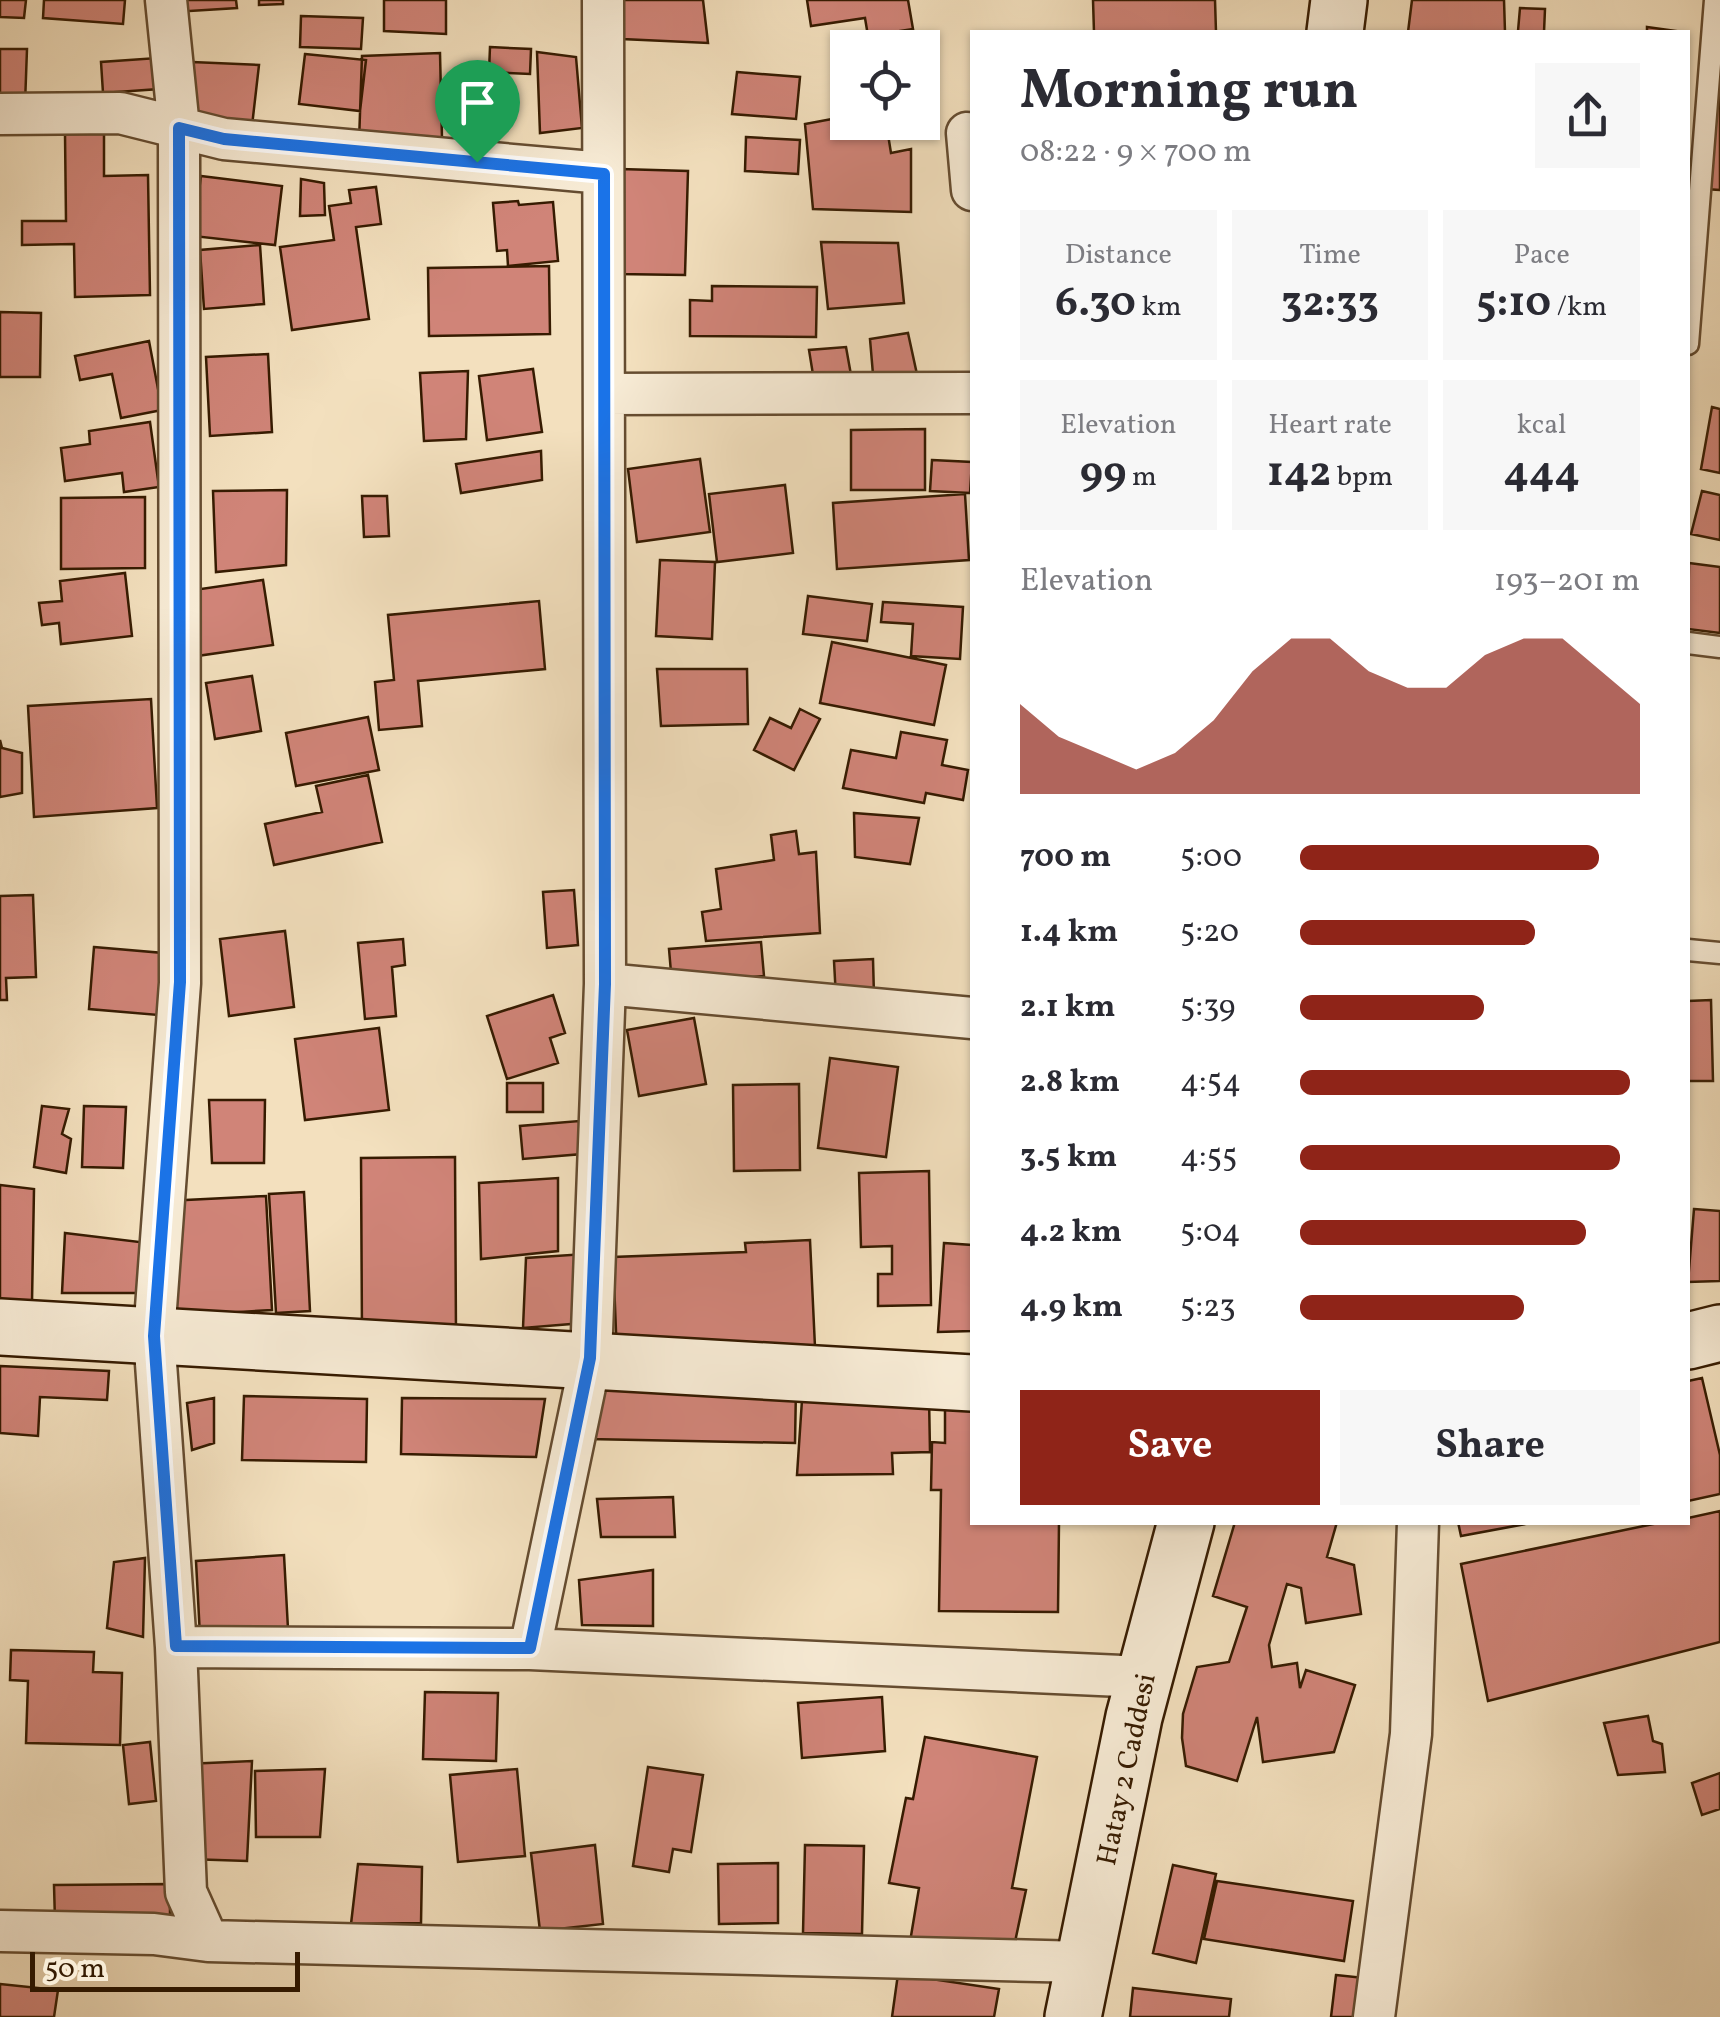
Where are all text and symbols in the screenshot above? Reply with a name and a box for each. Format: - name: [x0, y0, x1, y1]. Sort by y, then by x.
- map controls: [830, 30, 940, 140]
- button: locate: [830, 30, 940, 140]
- text: Morning run: [1020, 55, 1359, 131]
- pin: [435, 60, 520, 163]
- button: share: [1535, 63, 1640, 168]
- icon: arrive: [450, 75, 505, 130]
- text: 08:22 · 9 × 700 m: [1020, 131, 1252, 175]
- text: Distance: [1065, 236, 1172, 275]
- text: Time: [1299, 236, 1361, 275]
- text: Pace: [1514, 236, 1570, 275]
- text: 6.30: [1055, 275, 1136, 334]
- text: 32:33: [1281, 275, 1379, 334]
- text: 5:10: [1476, 275, 1551, 334]
- text: km: [1136, 288, 1182, 327]
- text: /km: [1551, 288, 1607, 327]
- text: Elevation: [1060, 406, 1177, 445]
- text: Heart rate: [1268, 406, 1392, 445]
- text: kcal: [1517, 406, 1567, 445]
- text: 99: [1080, 445, 1126, 504]
- text: 142: [1267, 445, 1331, 504]
- text: 444: [1503, 445, 1580, 504]
- text: m: [1126, 458, 1157, 497]
- text: bpm: [1331, 458, 1393, 497]
- text: Elevation: [1020, 560, 1153, 604]
- text: 193–201 m: [1494, 560, 1640, 604]
- text: 700 m: [1020, 836, 1111, 880]
- text: 5:00: [1180, 836, 1242, 880]
- text: 1.4 km: [1020, 911, 1118, 955]
- text: 5:20: [1180, 911, 1239, 955]
- text: 2.1 km: [1020, 986, 1115, 1030]
- text: 5:39: [1180, 986, 1235, 1030]
- text: 2.8 km: [1020, 1061, 1120, 1105]
- text: 4:54: [1180, 1061, 1241, 1105]
- text: 3.5 km: [1020, 1136, 1117, 1180]
- text: 4:55: [1180, 1136, 1237, 1180]
- text: 4.2 km: [1020, 1211, 1122, 1255]
- text: 5:04: [1180, 1211, 1240, 1255]
- text: 4.9 km: [1020, 1286, 1123, 1330]
- text: 5:23: [1180, 1286, 1236, 1330]
- button: Save: [1020, 1390, 1320, 1505]
- button: Share: [1340, 1390, 1640, 1505]
- street label: Hatay 2 Caddesi: [1088, 1670, 1167, 1869]
- scale bar: [30, 1947, 300, 1992]
- text: 50 m: [45, 1950, 105, 1989]

